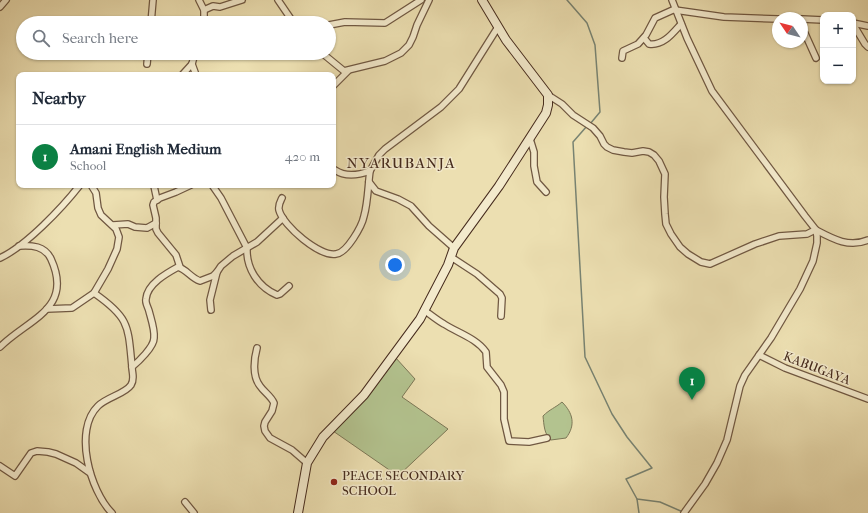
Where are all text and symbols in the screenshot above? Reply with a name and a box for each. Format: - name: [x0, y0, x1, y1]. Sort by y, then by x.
- north arrow: [772, 12, 808, 48]
- map controls: [820, 12, 856, 84]
- button: +: [820, 12, 856, 48]
- search box: [16, 16, 336, 60]
- icon: search: [30, 27, 52, 49]
- text: Search here: [62, 29, 138, 47]
- button: −: [820, 48, 856, 84]
- text: Nearby: [32, 88, 86, 108]
- text: Amani English Medium: [70, 140, 221, 158]
- text: 1: [43, 149, 47, 164]
- text: 420 m: [285, 149, 320, 164]
- district label: NYARUBANJA: [346, 154, 456, 172]
- text: School: [70, 158, 106, 173]
- your location: [385, 255, 405, 275]
- street label: KABUGAYA: [781, 348, 853, 388]
- pin: 1: [679, 367, 705, 400]
- place label: PEACE SECONDARY SCHOOL: [342, 468, 465, 498]
- marker: PEACE SECONDARY SCHOOL: [329, 477, 339, 487]

